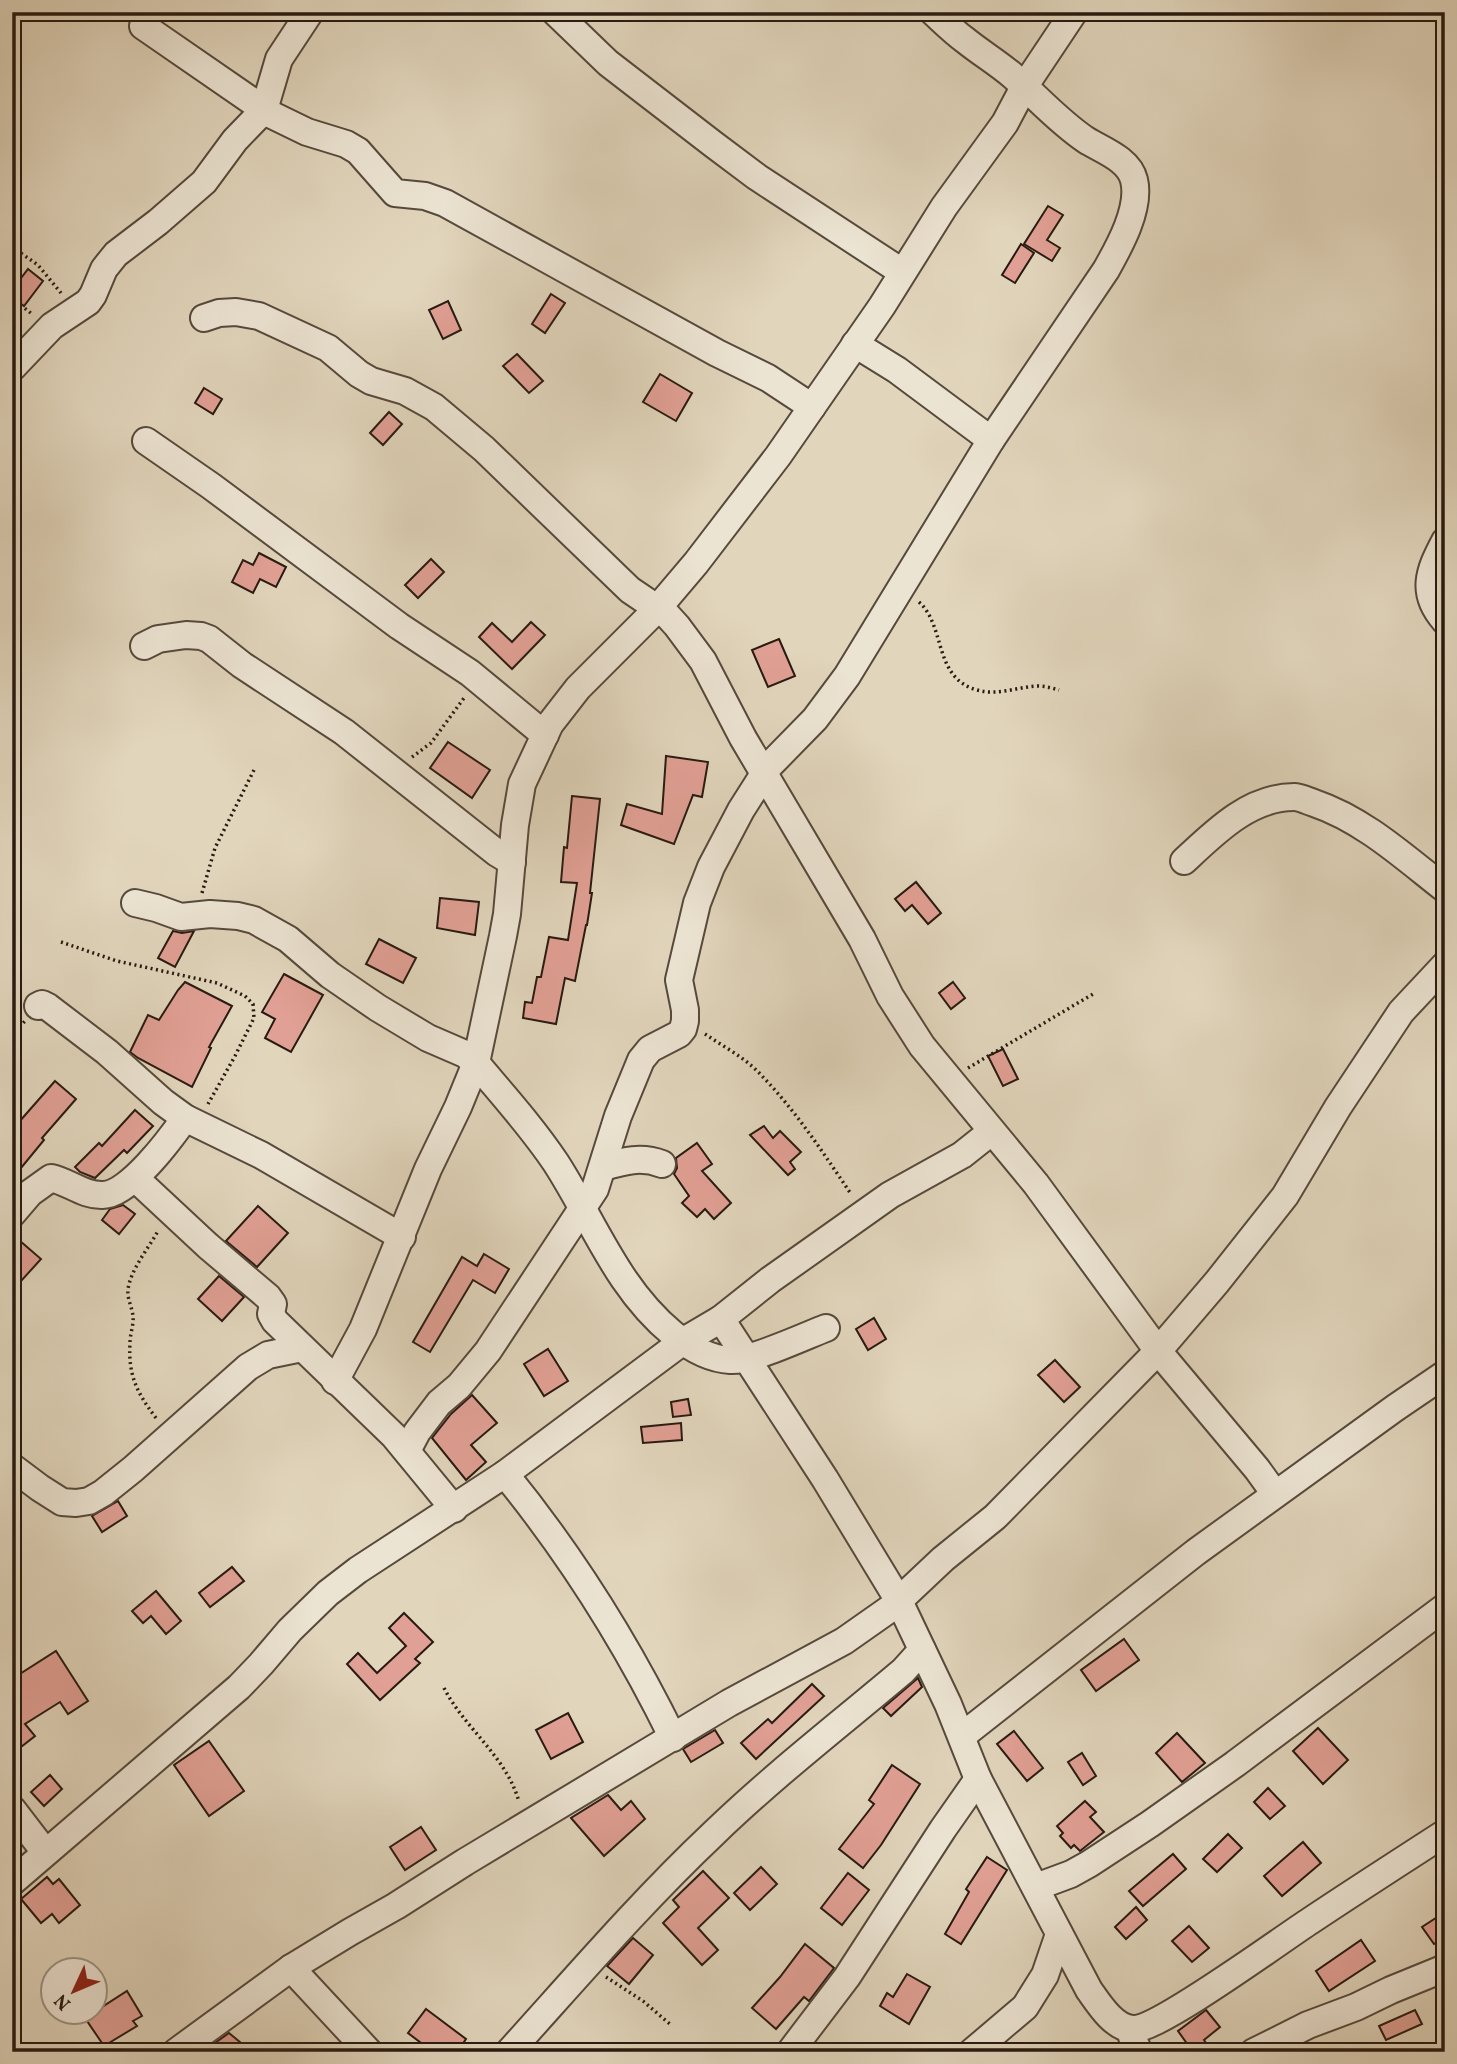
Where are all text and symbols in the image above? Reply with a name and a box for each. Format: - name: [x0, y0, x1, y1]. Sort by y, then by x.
- north arrow: [38, 1955, 108, 2025]
- text: N: [49, 1987, 77, 2015]

